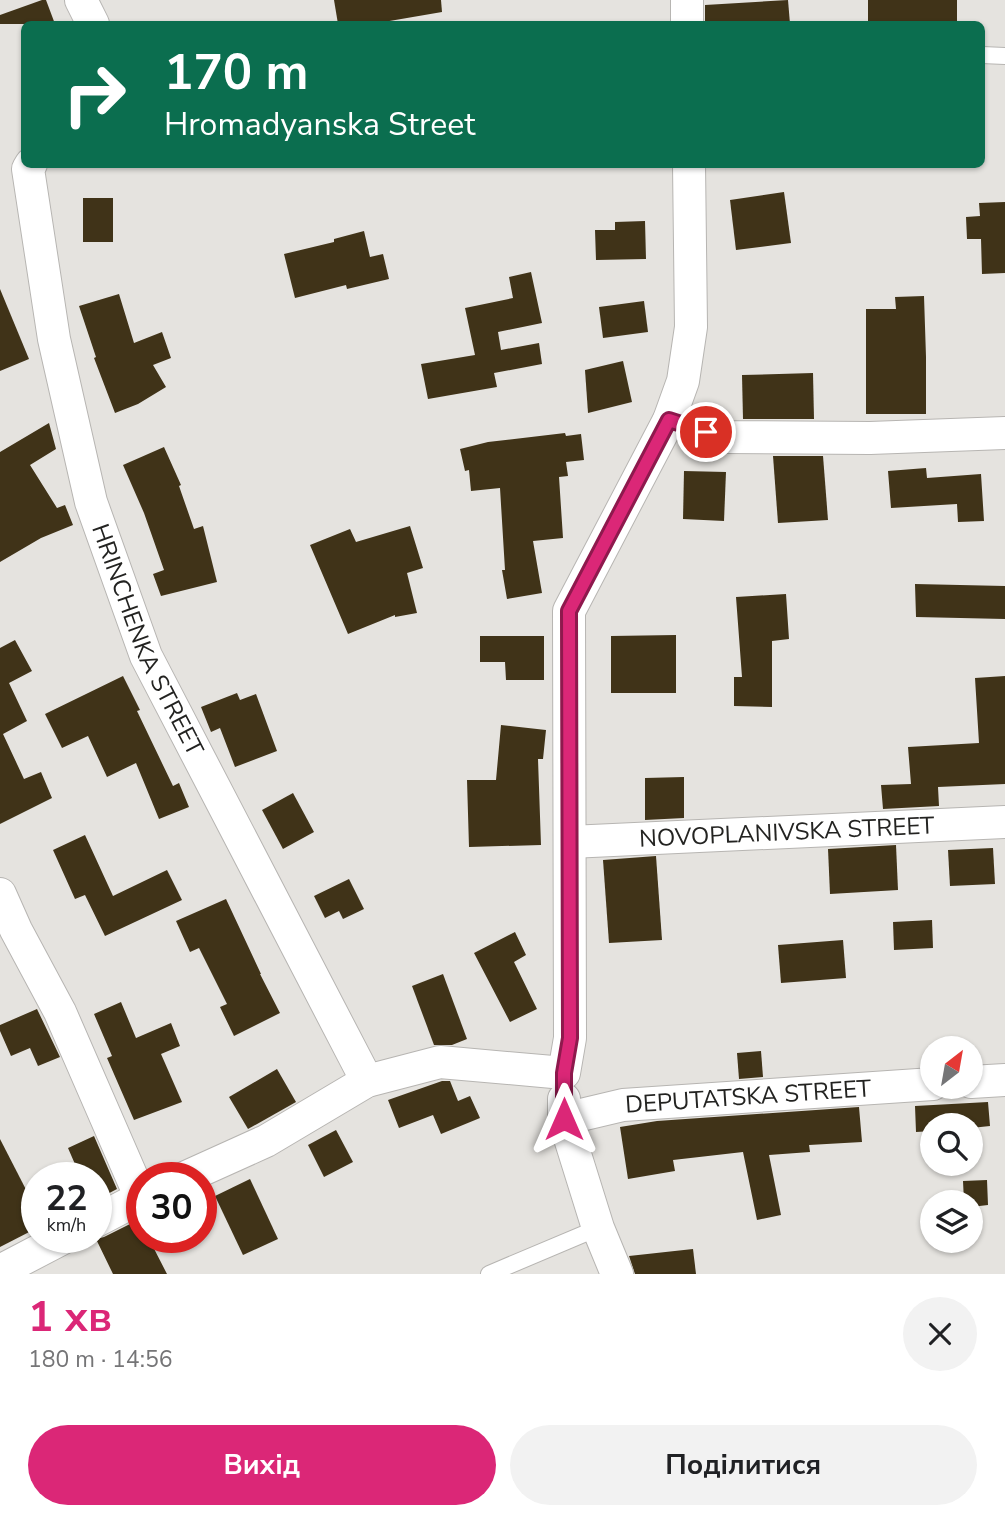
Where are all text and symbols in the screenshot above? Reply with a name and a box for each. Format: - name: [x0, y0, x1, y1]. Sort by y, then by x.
- text: 170 m: [164, 39, 308, 106]
- icon: right: [49, 49, 140, 140]
- text: Hromadyanska Street: [164, 103, 475, 146]
- pin: [676, 402, 736, 462]
- icon: arrive: [687, 413, 725, 451]
- street label: HRINCHENKA STREET: [84, 519, 211, 762]
- street label: NOVOPLANIVSKA STREET: [638, 809, 936, 855]
- north arrow: [920, 1036, 984, 1099]
- map controls: [920, 1036, 983, 1253]
- street label: DEPUTATSKA STREET: [624, 1072, 873, 1121]
- position arrow: [527, 1082, 601, 1156]
- button: search: [920, 1113, 983, 1176]
- speed limit sign: 30: [126, 1162, 217, 1253]
- text: 22: [45, 1175, 88, 1222]
- button: layers: [920, 1190, 983, 1253]
- text: km/h: [47, 1213, 86, 1237]
- text: 1 хв: [28, 1289, 112, 1346]
- button: close: [903, 1297, 977, 1371]
- text: 180 m · 14:56: [28, 1344, 173, 1375]
- button: Вихід: [28, 1425, 496, 1505]
- button: Поділитися: [510, 1425, 977, 1505]

